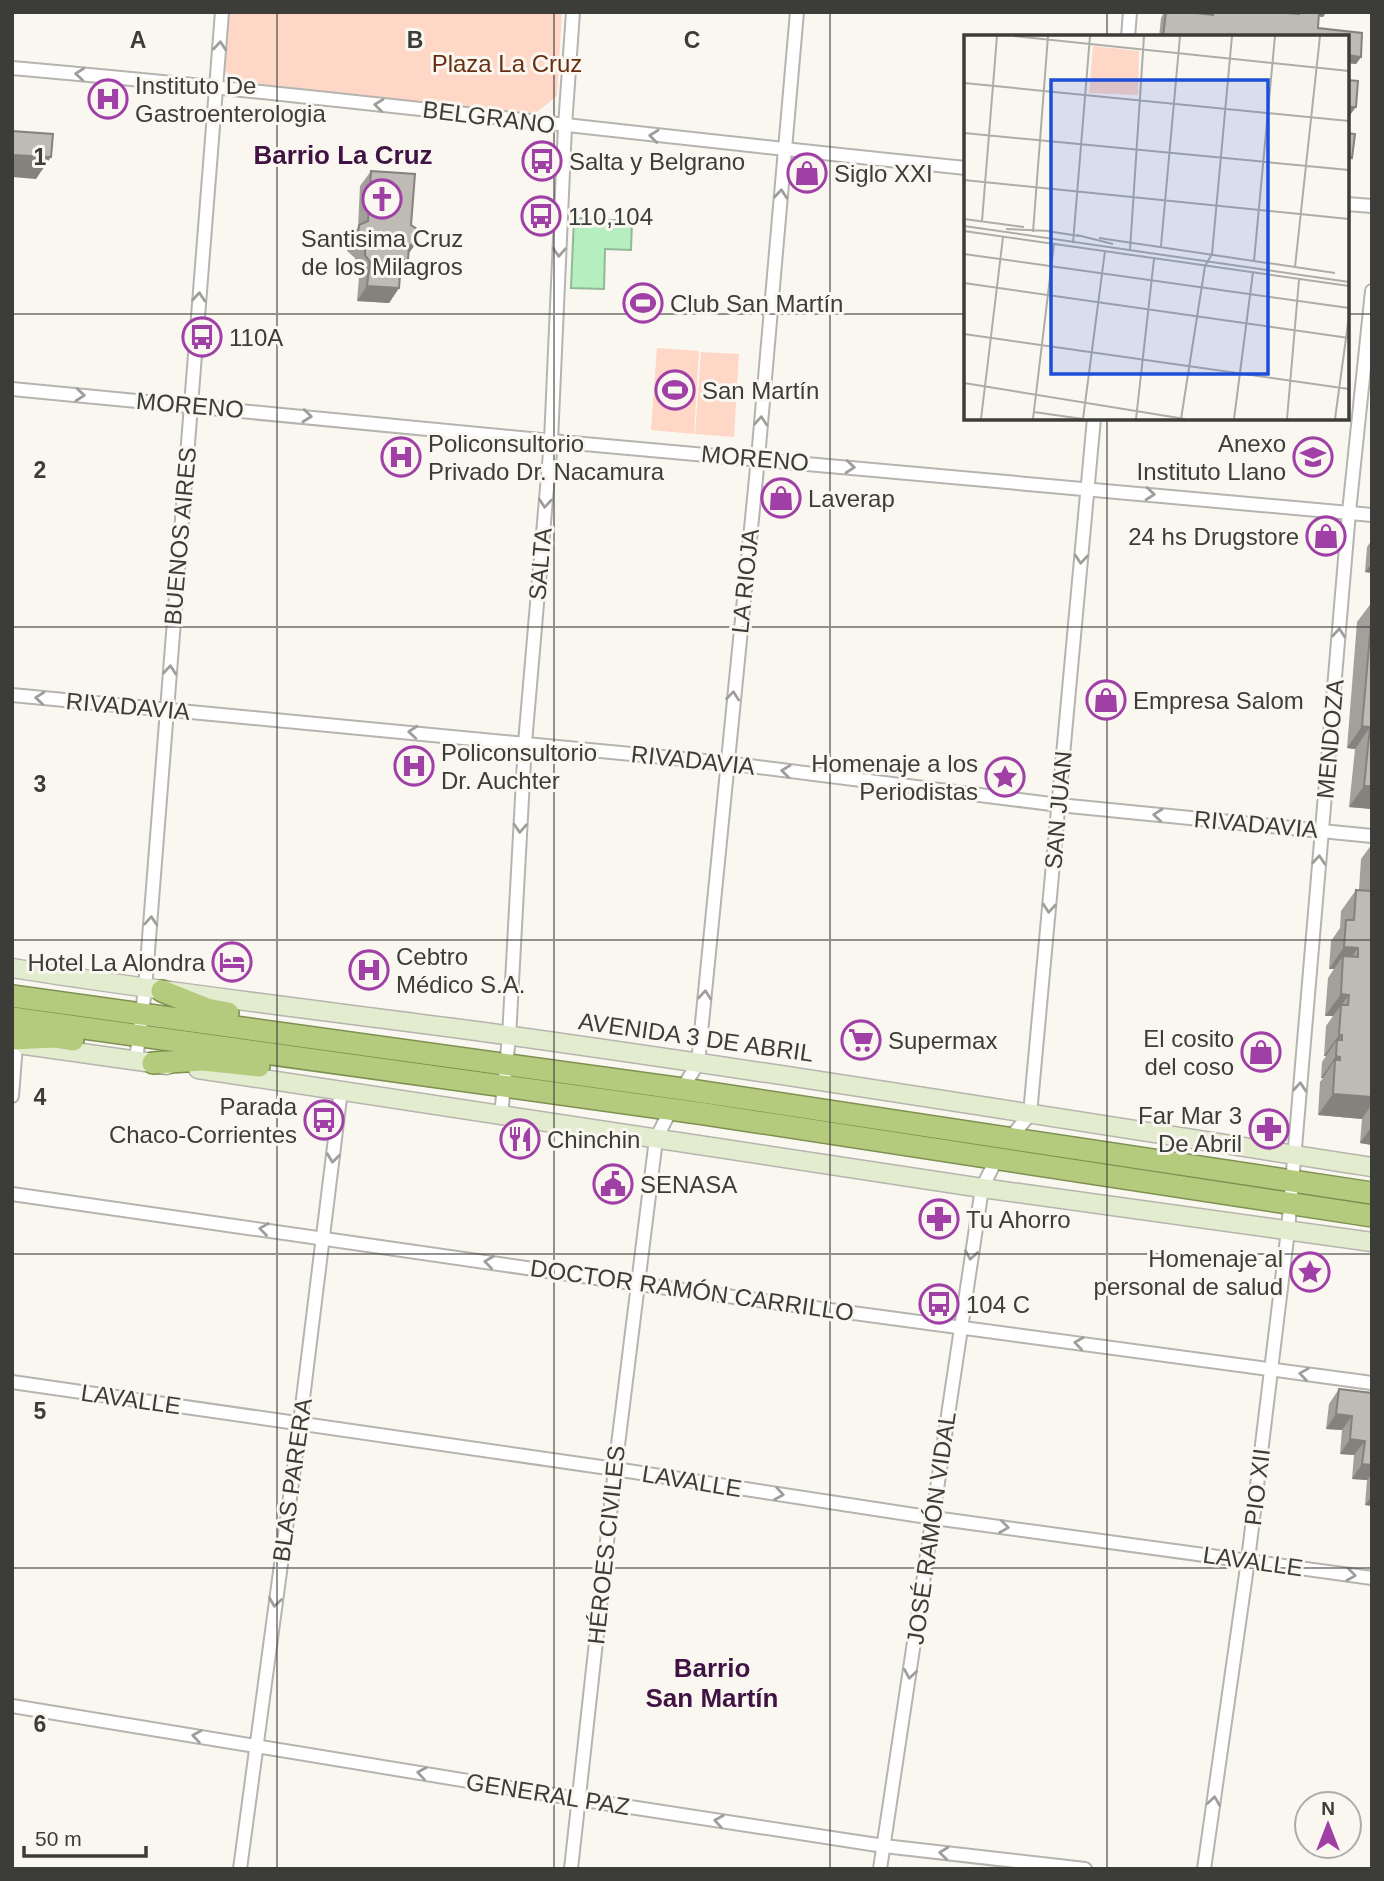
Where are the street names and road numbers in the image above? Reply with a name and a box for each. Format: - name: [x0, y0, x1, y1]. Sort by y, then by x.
- street label: BELGRANO: [421, 95, 557, 139]
- street label: MORENO: [135, 387, 245, 423]
- street label: MORENO: [700, 440, 810, 476]
- street label: BUENOS AIRES: [159, 446, 201, 626]
- street label: SALTA: [523, 527, 557, 601]
- street label: LA RIOJA: [726, 527, 764, 635]
- street label: MENDOZA: [1311, 678, 1349, 800]
- street label: RIVADAVIA: [65, 687, 191, 725]
- street label: RIVADAVIA: [630, 740, 756, 780]
- street label: SAN JUAN: [1039, 750, 1077, 870]
- street label: RIVADAVIA: [1193, 805, 1319, 843]
- street label: AVENIDA 3 DE ABRIL: [577, 1007, 815, 1067]
- street label: DOCTOR RAMÓN CARRILLO: [529, 1254, 855, 1326]
- street label: LAVALLE: [79, 1379, 183, 1419]
- street label: BLAS PARERA: [267, 1396, 317, 1564]
- street label: JOSÉ RAMÓN VIDAL: [901, 1410, 961, 1646]
- street label: HÉROES CIVILES: [582, 1444, 630, 1646]
- street label: PIO XII: [1239, 1447, 1275, 1527]
- street label: LAVALLE: [640, 1460, 744, 1502]
- street label: LAVALLE: [1201, 1541, 1305, 1581]
- street label: GENERAL PAZ: [464, 1768, 632, 1820]

